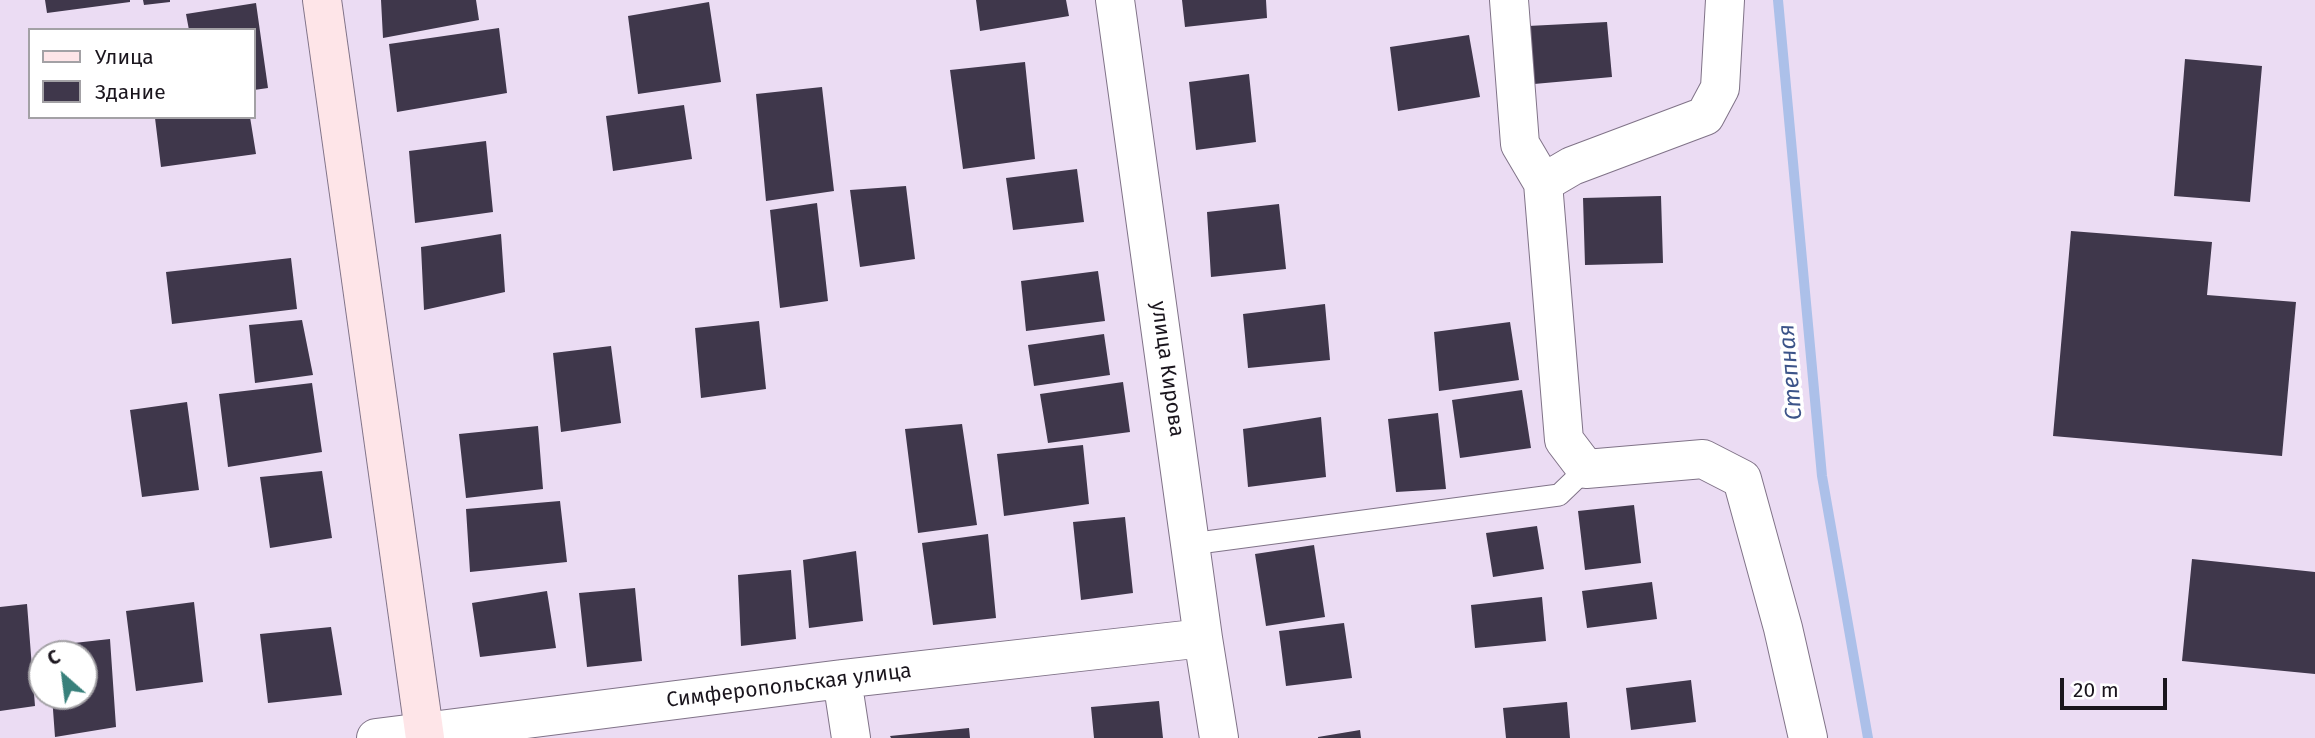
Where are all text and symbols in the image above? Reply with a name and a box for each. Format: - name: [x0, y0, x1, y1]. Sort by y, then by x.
- legend: [28, 28, 256, 119]
- text: Улица: [95, 44, 154, 70]
- text: Здание: [95, 79, 166, 105]
- street label: улица Кирова: [1145, 299, 1189, 439]
- water label: Степная: [1773, 323, 1809, 421]
- north arrow: [28, 640, 98, 710]
- text: С: [44, 645, 64, 671]
- street label: Симферопольская улица: [665, 658, 913, 714]
- scale bar: [2063, 664, 2170, 708]
- text: 20 m: [2073, 677, 2119, 703]

